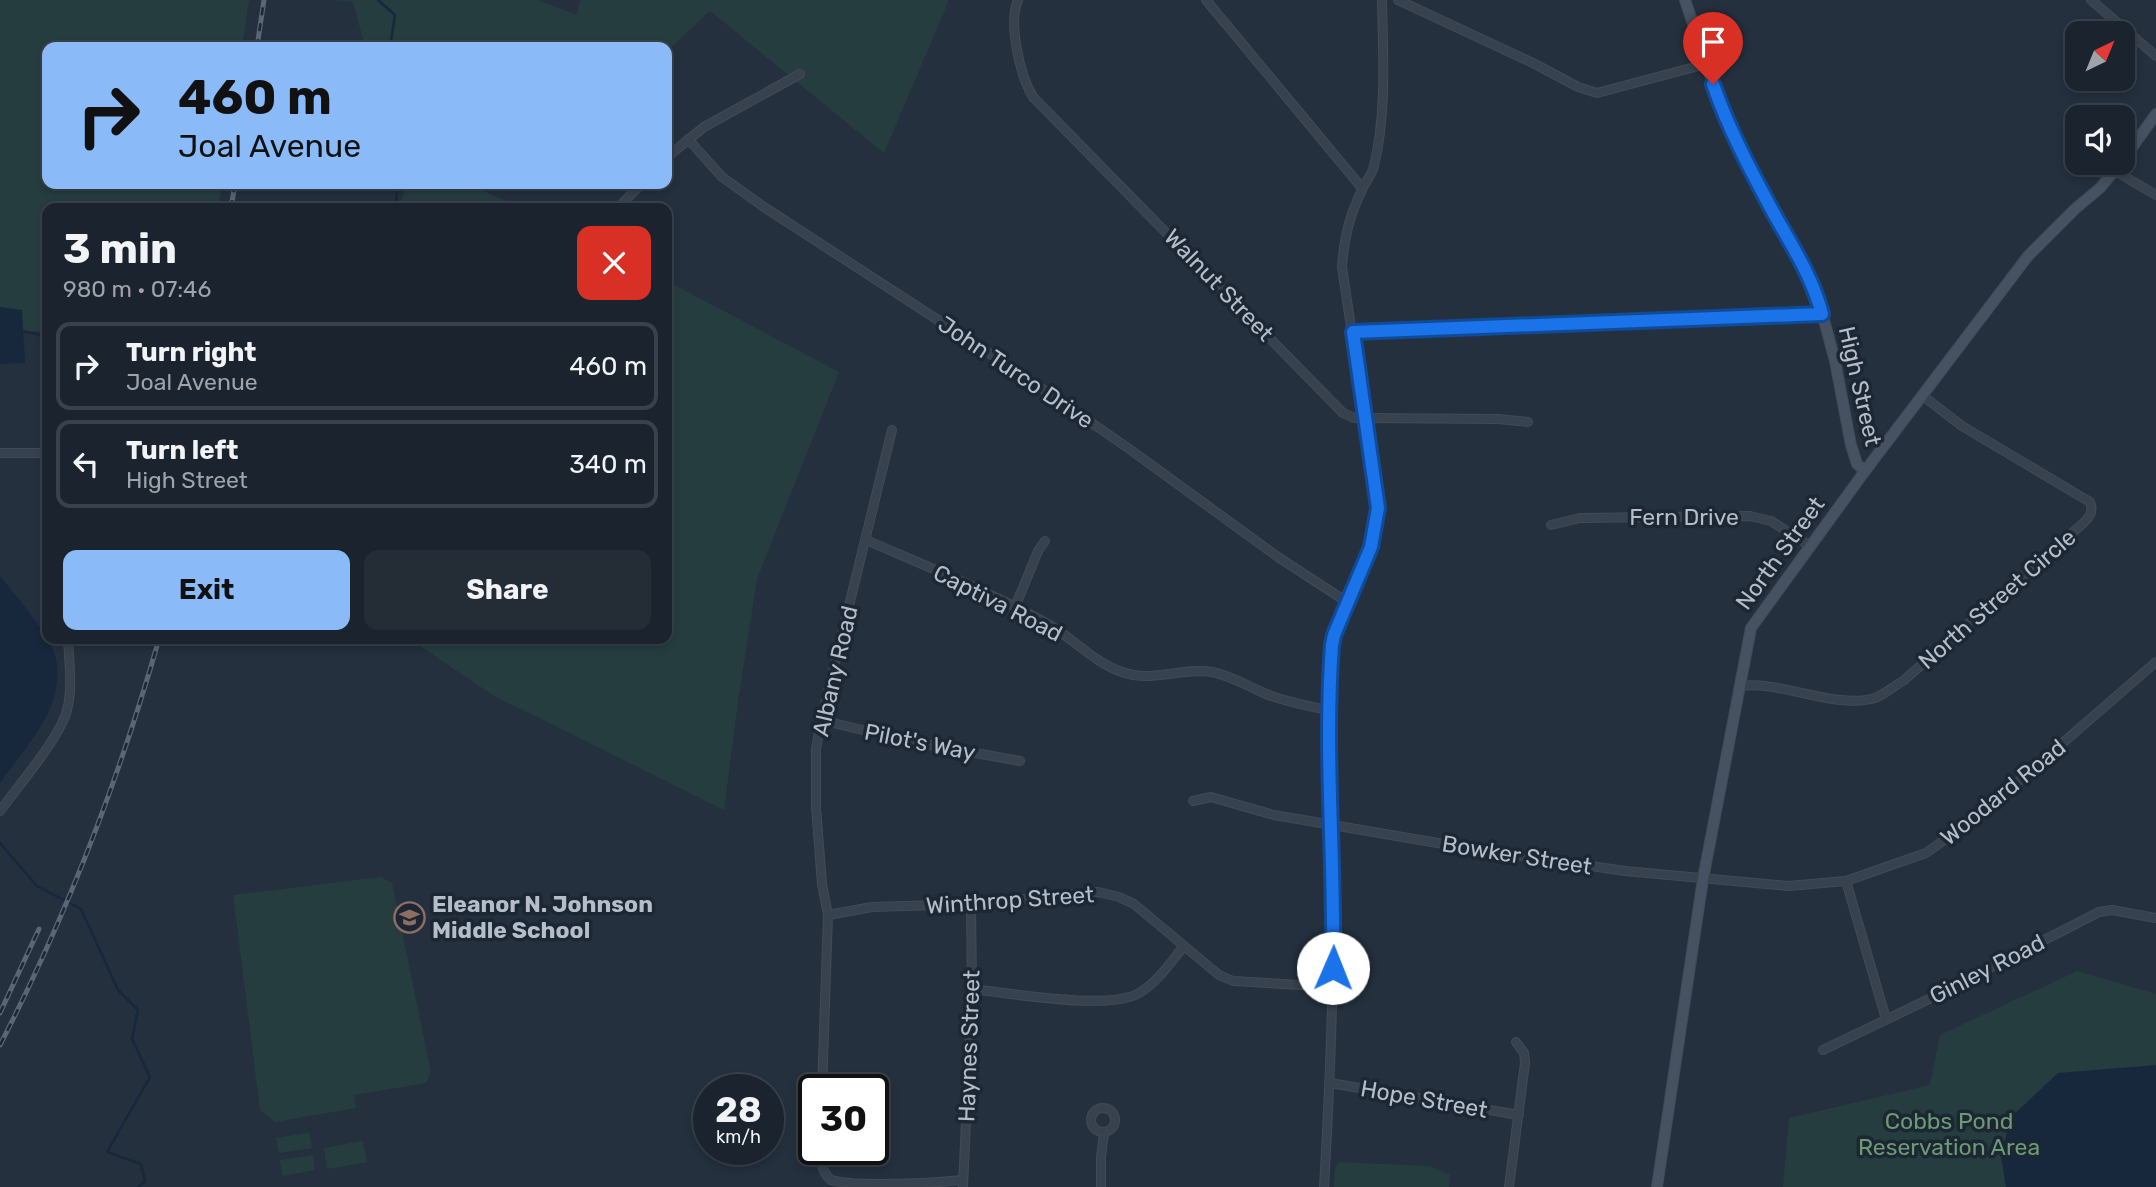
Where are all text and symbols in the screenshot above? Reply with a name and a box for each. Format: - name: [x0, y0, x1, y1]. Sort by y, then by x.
- pin: [1683, 12.0, 1743, 84]
- north arrow: [2065, 21, 2135, 91]
- map controls: [2065, 21, 2135, 175]
- icon: arrive: [1694, 23, 1732, 61]
- text: 460 m: [178, 68, 332, 126]
- icon: right: [63, 70, 154, 161]
- button: sound: [2065, 105, 2135, 175]
- text: Joal Avenue: [178, 127, 361, 165]
- street label: Walnut Street: [1159, 223, 1279, 347]
- text: 3 min: [63, 224, 177, 274]
- button: close: [577, 226, 651, 300]
- text: 980 m · 07:46: [63, 275, 211, 303]
- street label: John Turco Drive: [933, 310, 1099, 434]
- street label: High Street: [1833, 323, 1887, 449]
- text: Turn right: [126, 337, 256, 368]
- icon: right: [67, 347, 105, 385]
- text: 460 m: [569, 351, 647, 382]
- text: Joal Avenue: [126, 368, 258, 396]
- text: Turn left: [126, 435, 238, 466]
- icon: left: [67, 445, 105, 483]
- text: 340 m: [569, 449, 647, 480]
- text: High Street: [126, 466, 248, 494]
- street label: North Street: [1730, 491, 1830, 615]
- street label: Fern Drive: [1629, 503, 1739, 531]
- street label: North Street Circle: [1913, 523, 2081, 675]
- button: Exit: [63, 550, 350, 630]
- button: Share: [364, 550, 651, 630]
- street label: Captiva Road: [929, 558, 1067, 648]
- street label: Albany Road: [806, 603, 864, 739]
- street label: Pilot's Way: [862, 718, 978, 767]
- street label: Woodard Road: [1935, 733, 2071, 851]
- street label: Bowker Street: [1440, 829, 1594, 881]
- street label: Winthrop Street: [925, 880, 1095, 920]
- place label: Eleanor N. Johnson Middle School: [432, 890, 653, 944]
- school or university icon: Eleanor N. Johnson Middle School: [392, 900, 426, 934]
- street label: Ginley Road: [1925, 928, 2049, 1010]
- position arrow: [1296, 931, 1370, 1005]
- street label: Haynes Street: [952, 969, 986, 1123]
- speed limit sign: 30: [798, 1074, 889, 1165]
- street label: Hope Street: [1358, 1074, 1490, 1124]
- text: 28: [715, 1089, 762, 1131]
- park label: Cobbs Pond Reservation Area: [1858, 1107, 2040, 1161]
- text: km/h: [716, 1126, 761, 1148]

